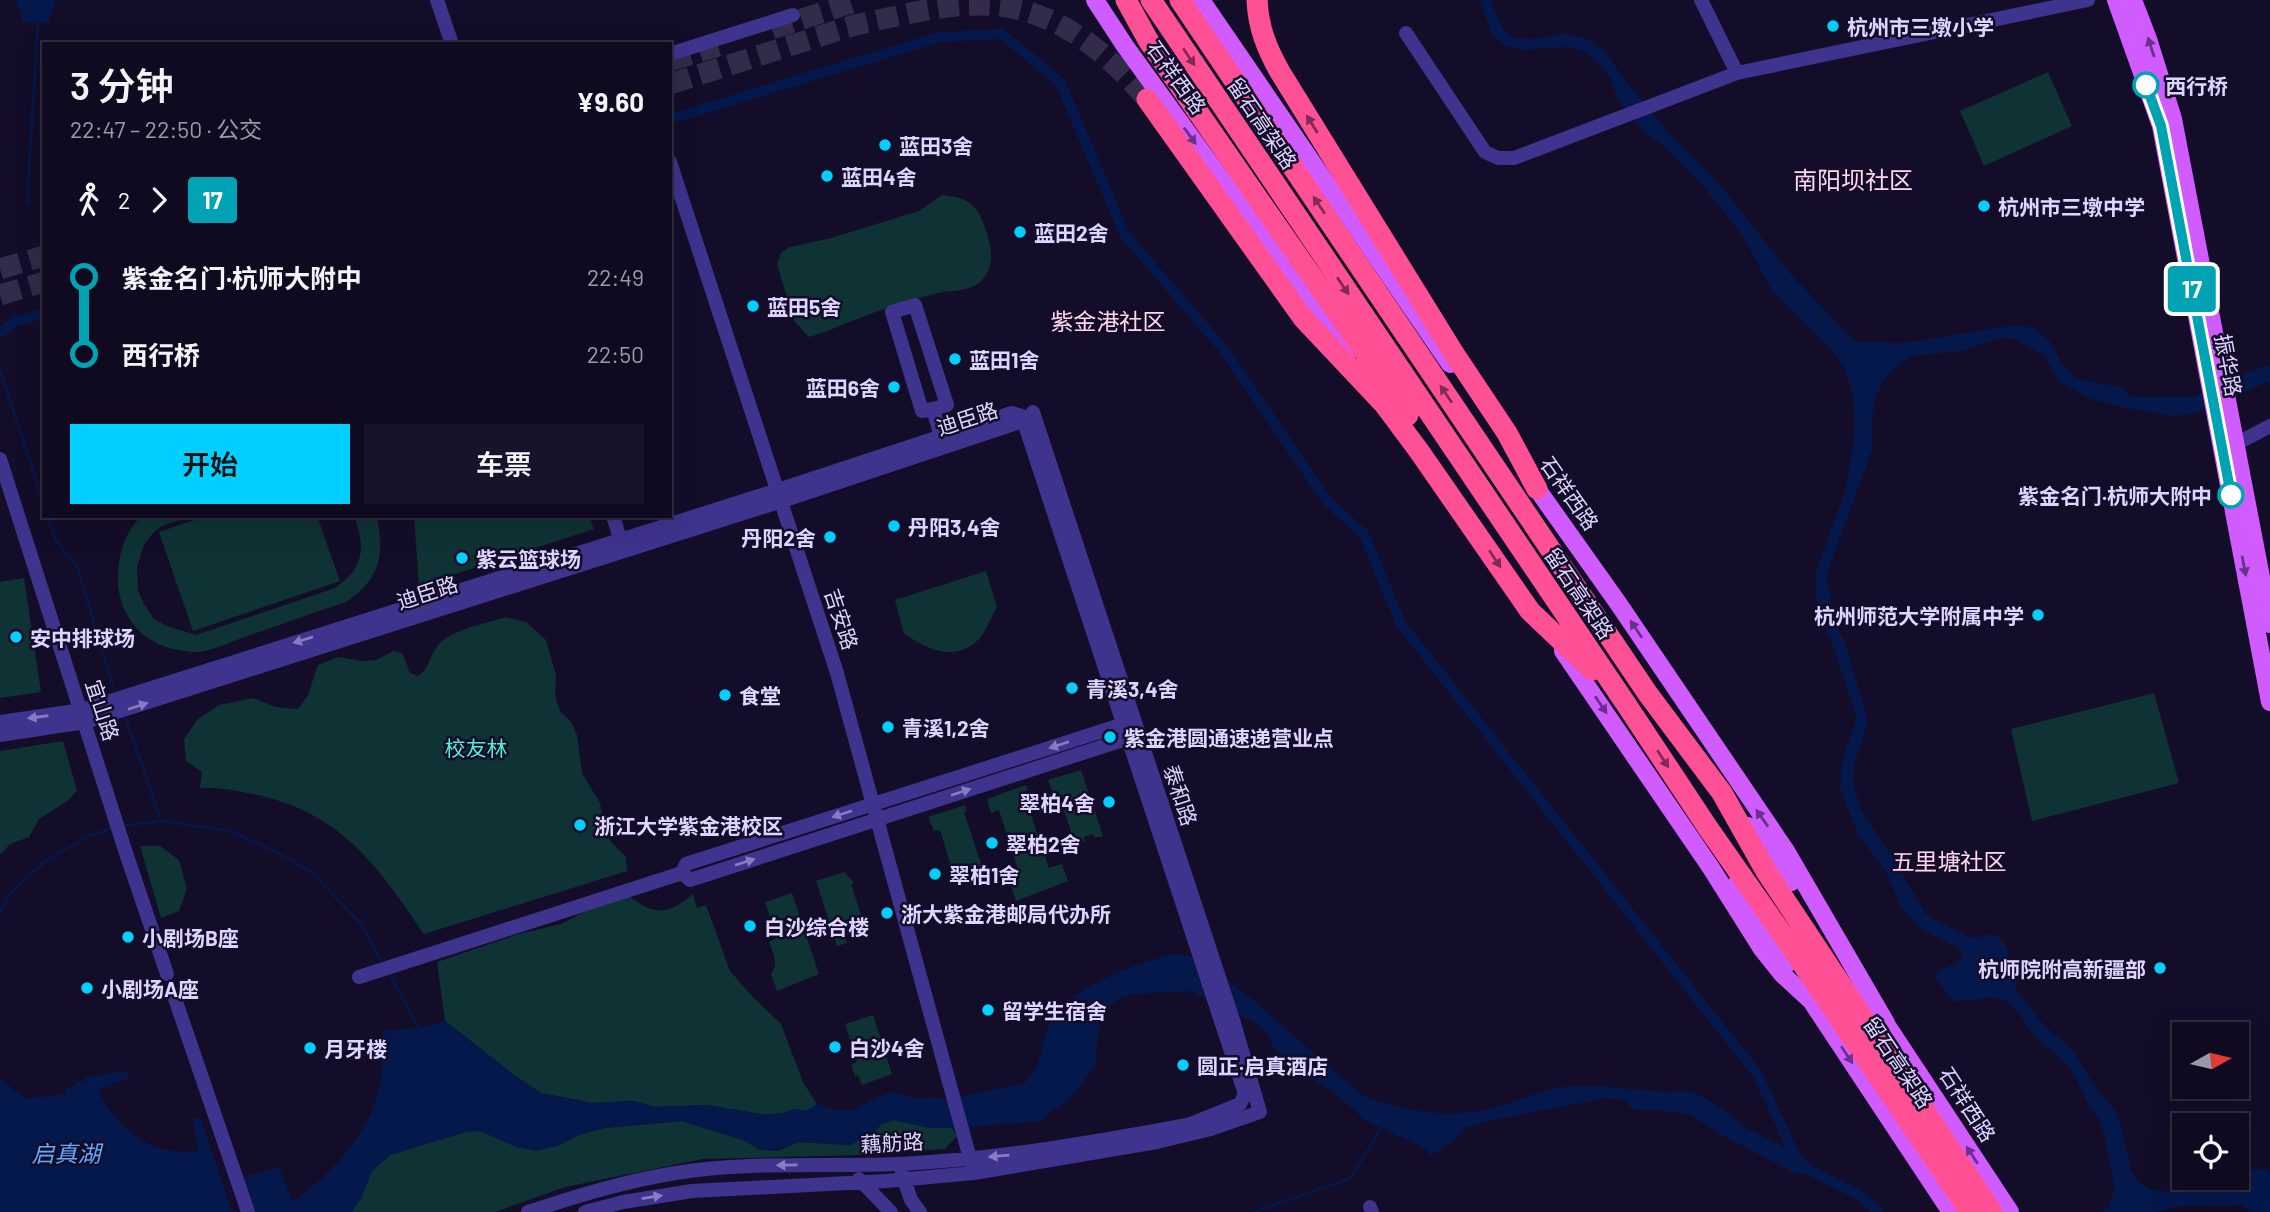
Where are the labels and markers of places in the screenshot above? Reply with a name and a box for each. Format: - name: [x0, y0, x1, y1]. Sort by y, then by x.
- place label: 杭州市三墩小学: [1847, 14, 1994, 39]
- marker: 杭州市三墩小学: [1825, 18, 1841, 34]
- marker: 西行桥: [2133, 72, 2159, 98]
- place label: 西行桥: [2165, 73, 2228, 98]
- place label: 蓝田3舍: [899, 133, 973, 158]
- marker: 蓝田3舍: [877, 137, 893, 153]
- place label: 蓝田4舍: [841, 164, 917, 189]
- marker: 蓝田4舍: [819, 168, 835, 184]
- place label: 杭州市三墩中学: [1998, 194, 2145, 219]
- marker: 杭州市三墩中学: [1976, 198, 1992, 214]
- place label: 蓝田2舍: [1034, 220, 1109, 245]
- marker: 蓝田2舍: [1012, 224, 1028, 240]
- place label: 蓝田5舍: [767, 294, 841, 319]
- marker: 蓝田5舍: [745, 298, 761, 314]
- place label: 蓝田1舍: [969, 347, 1039, 372]
- marker: 蓝田1舍: [947, 351, 963, 367]
- place label: 蓝田6舍: [806, 375, 880, 400]
- marker: 蓝田6舍: [886, 379, 902, 395]
- marker: 紫金名门·杭师大附中: [2218, 482, 2244, 508]
- place label: 紫金名门·杭师大附中: [2018, 483, 2212, 508]
- place label: 丹阳3,4舍: [908, 514, 1001, 539]
- marker: 丹阳3,4舍: [886, 518, 902, 534]
- place label: 丹阳2舍: [741, 525, 816, 550]
- marker: 丹阳2舍: [822, 529, 838, 545]
- place label: 紫云篮球场: [476, 546, 581, 571]
- marker: 紫云篮球场: [454, 550, 470, 566]
- place label: 杭州师范大学附属中学: [1814, 603, 2024, 628]
- marker: 杭州师范大学附属中学: [2030, 607, 2046, 623]
- place label: 安中排球场: [30, 625, 135, 650]
- marker: 安中排球场: [8, 629, 24, 645]
- place label: 青溪3,4舍: [1086, 676, 1179, 701]
- marker: 青溪3,4舍: [1064, 680, 1080, 696]
- place label: 食堂: [739, 683, 781, 708]
- marker: 食堂: [717, 687, 733, 703]
- place label: 青溪1,2舍: [902, 715, 990, 740]
- marker: 青溪1,2舍: [880, 719, 896, 735]
- place label: 紫金港圆通速递营业点: [1124, 725, 1334, 750]
- marker: 紫金港圆通速递营业点: [1102, 729, 1118, 745]
- place label: 翠柏4舍: [1019, 790, 1095, 815]
- marker: 翠柏4舍: [1101, 794, 1117, 810]
- place label: 浙江大学紫金港校区: [594, 813, 783, 838]
- marker: 浙江大学紫金港校区: [572, 817, 588, 833]
- place label: 翠柏2舍: [1006, 831, 1081, 856]
- marker: 翠柏2舍: [984, 835, 1000, 851]
- place label: 翠柏1舍: [949, 862, 1019, 887]
- marker: 翠柏1舍: [927, 866, 943, 882]
- place label: 浙大紫金港邮局代办所: [901, 901, 1111, 926]
- marker: 浙大紫金港邮局代办所: [879, 905, 895, 921]
- place label: 白沙综合楼: [764, 914, 869, 939]
- marker: 白沙综合楼: [742, 918, 758, 934]
- place label: 小剧场B座: [142, 925, 239, 950]
- marker: 小剧场B座: [120, 929, 136, 945]
- place label: 杭师院附高新疆部: [1978, 956, 2146, 981]
- marker: 杭师院附高新疆部: [2152, 960, 2168, 976]
- place label: 小剧场A座: [101, 976, 199, 1001]
- marker: 小剧场A座: [79, 980, 95, 996]
- place label: 留学生宿舍: [1002, 998, 1107, 1023]
- marker: 留学生宿舍: [980, 1002, 996, 1018]
- place label: 白沙4舍: [849, 1035, 925, 1060]
- place label: 月牙楼: [324, 1036, 387, 1061]
- marker: 白沙4舍: [827, 1039, 843, 1055]
- marker: 月牙楼: [302, 1040, 318, 1056]
- place label: 圆正·启真酒店: [1197, 1053, 1328, 1078]
- marker: 圆正·启真酒店: [1175, 1057, 1191, 1073]

